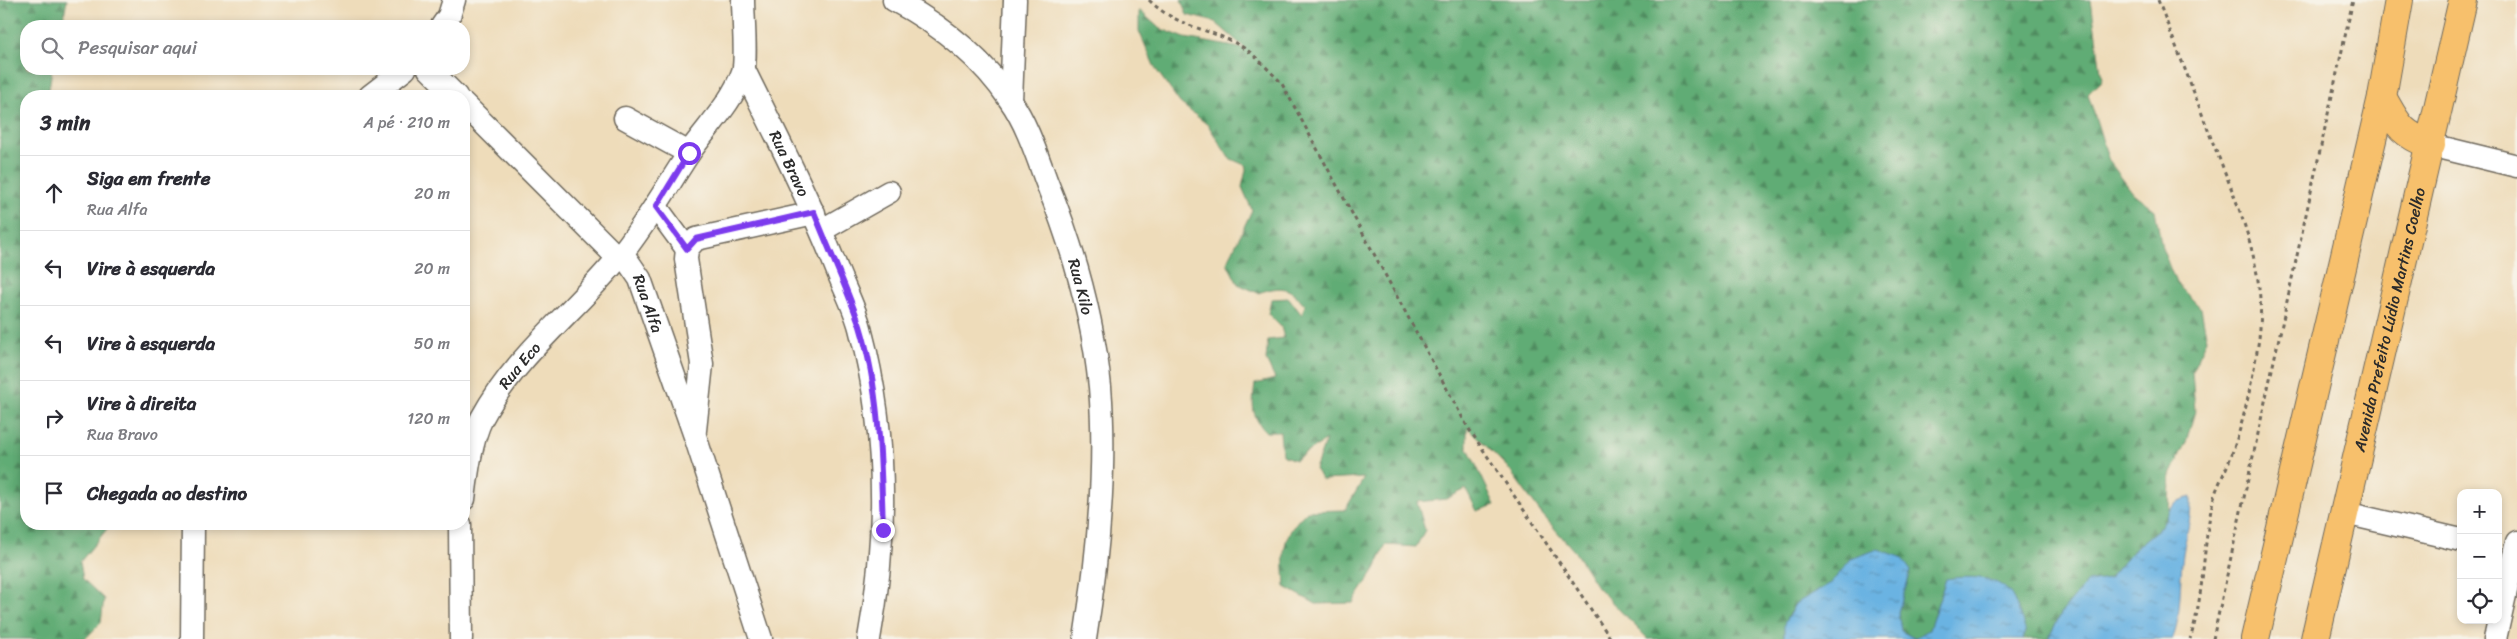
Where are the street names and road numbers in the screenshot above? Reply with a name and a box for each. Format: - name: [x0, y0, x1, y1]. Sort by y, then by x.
- street label: Rua Bravo: [761, 125, 818, 202]
- street label: Avenida Prefeito Lúdio Martins Coelho: [2344, 185, 2434, 455]
- street label: Rua Kilo: [1060, 255, 1102, 318]
- street label: Rua Alfa: [625, 270, 672, 337]
- street label: Rua Eco: [490, 334, 548, 395]

